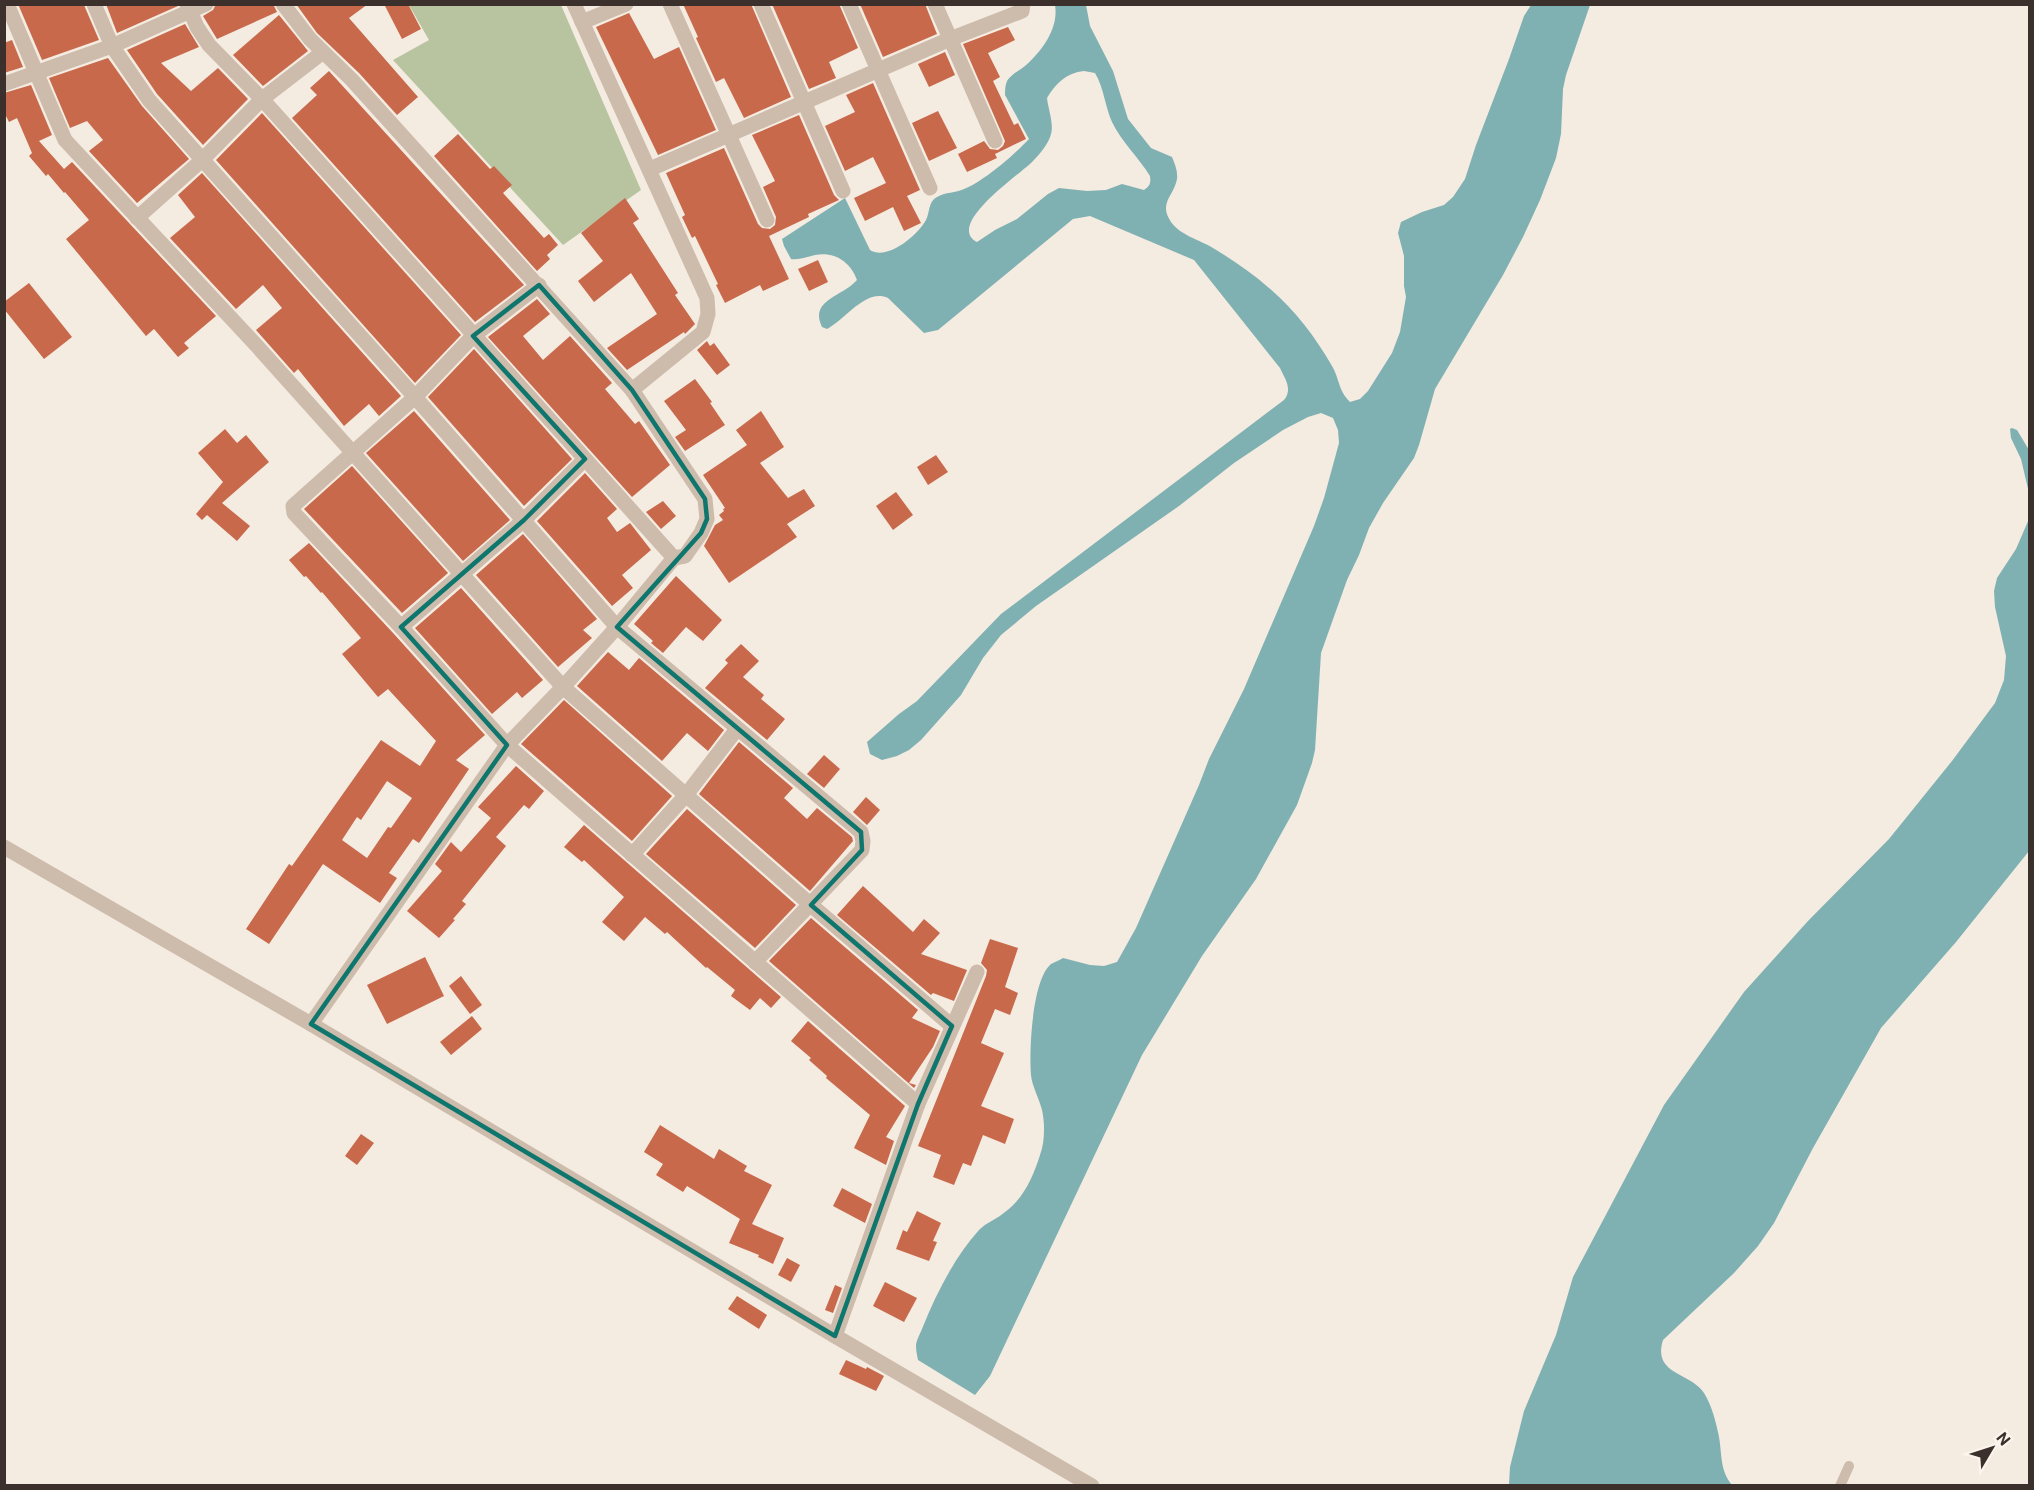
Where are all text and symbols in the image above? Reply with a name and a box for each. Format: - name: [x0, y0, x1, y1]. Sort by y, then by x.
- north arrow: [1962, 1418, 2022, 1478]
- text: N: [1992, 1429, 2014, 1449]

